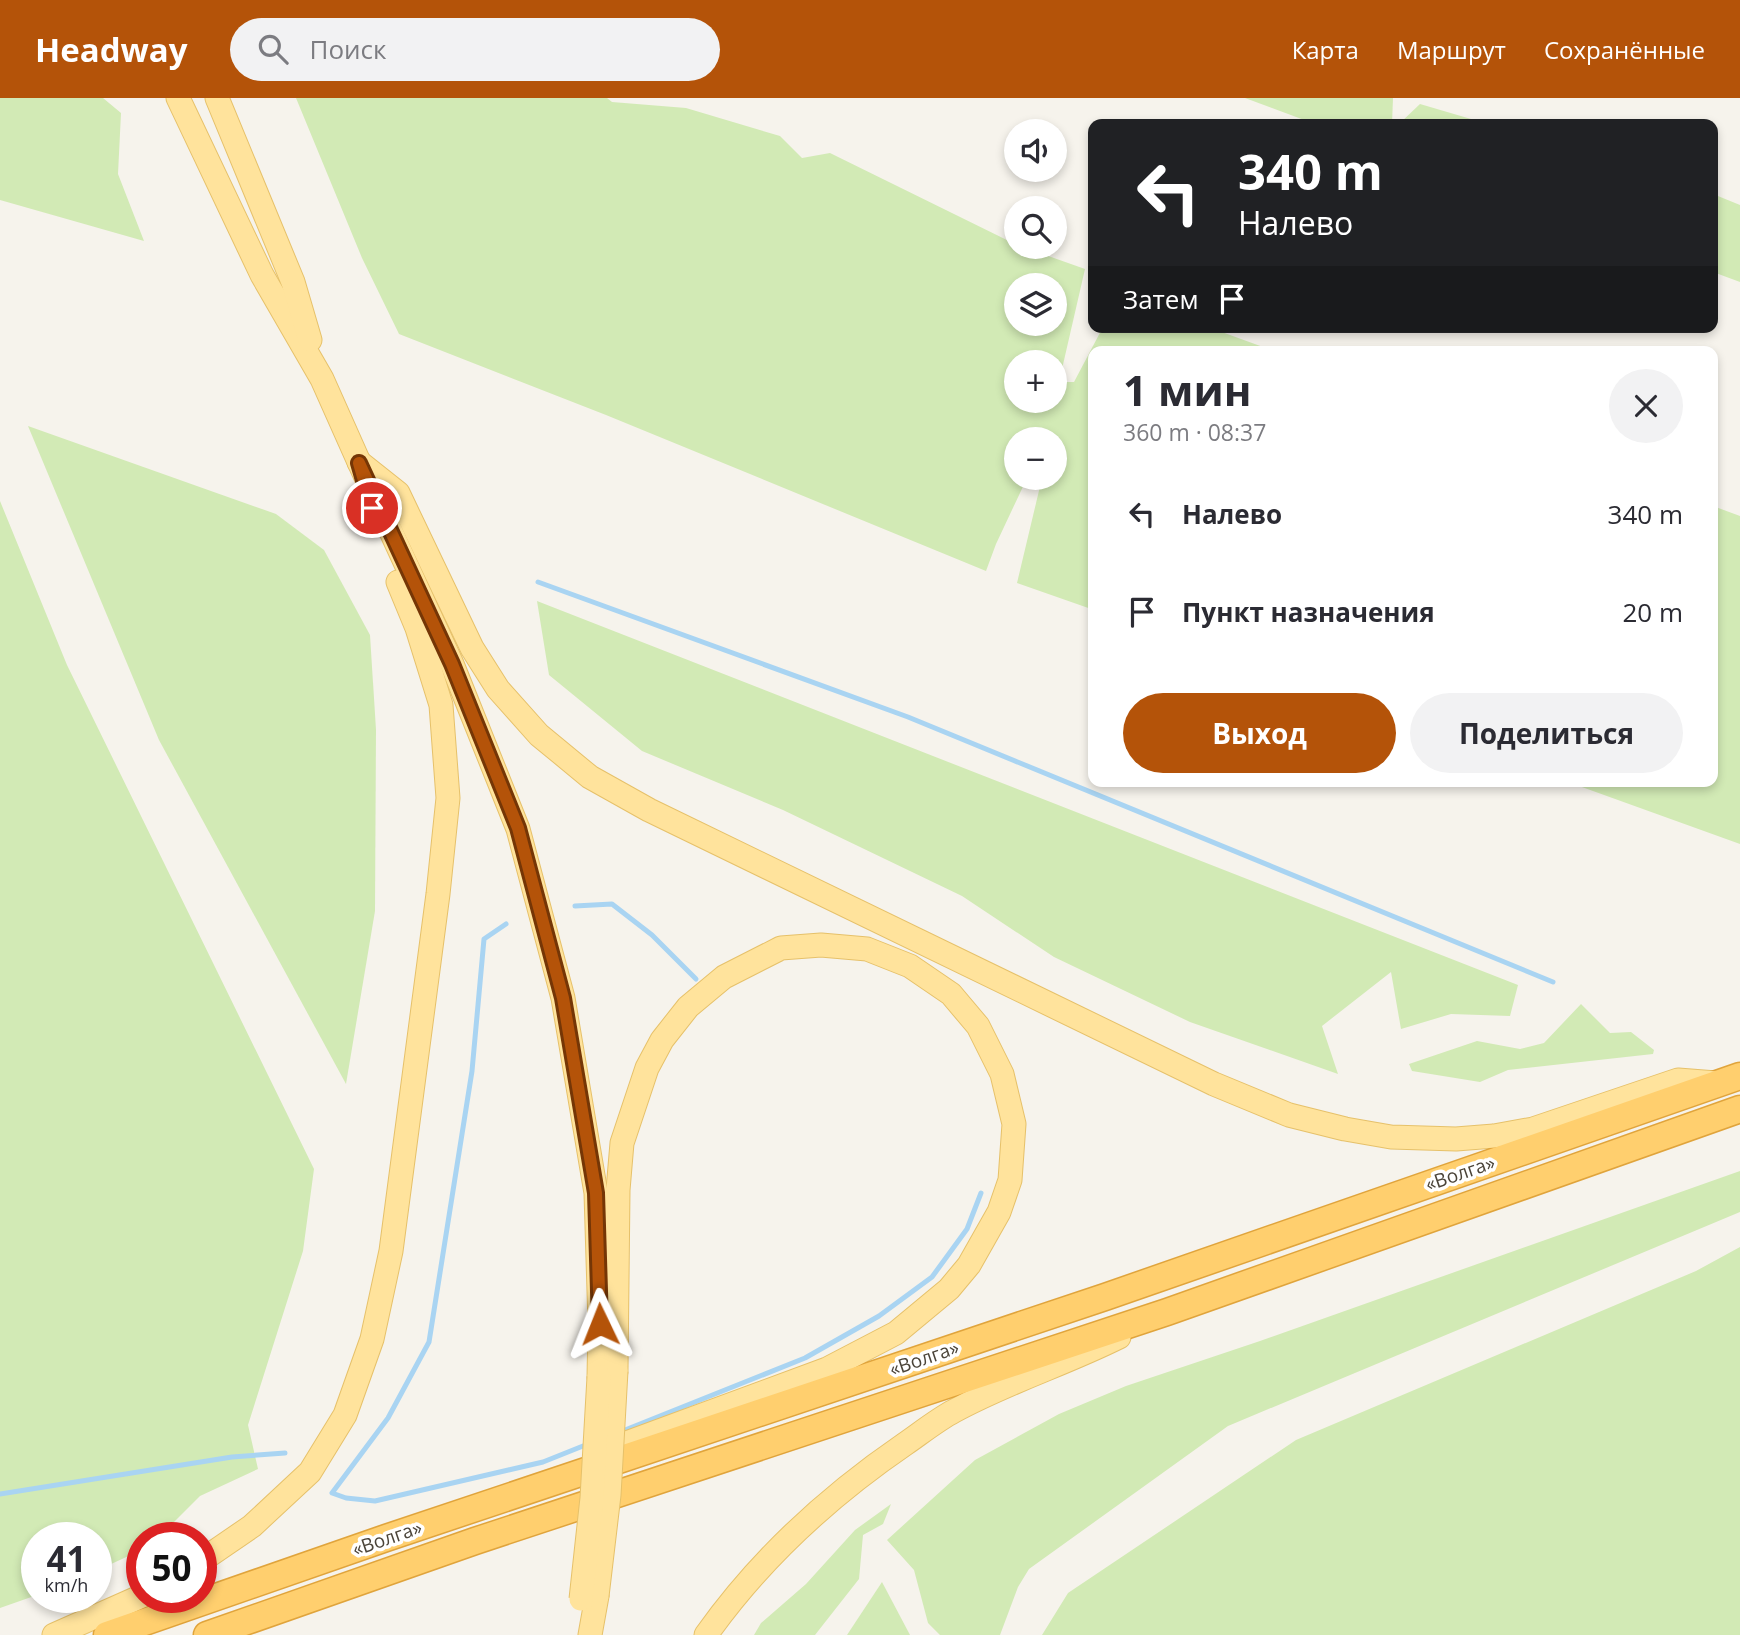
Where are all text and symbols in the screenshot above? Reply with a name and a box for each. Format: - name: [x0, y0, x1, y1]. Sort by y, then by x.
- search box: [230, 18, 720, 81]
- text: Headway: [35, 27, 188, 72]
- icon: search: [254, 30, 292, 68]
- text: Поиск: [310, 31, 387, 67]
- text: Карта: [1292, 33, 1359, 66]
- text: Маршрут: [1397, 33, 1506, 66]
- text: Сохранённые: [1544, 33, 1705, 66]
- map controls: [1004, 119, 1067, 490]
- button: sound: [1004, 119, 1067, 182]
- text: 340 m: [1238, 138, 1383, 204]
- icon: left: [1123, 147, 1214, 238]
- button: search: [1004, 196, 1067, 259]
- text: Налево: [1238, 201, 1353, 244]
- button: layers: [1004, 273, 1067, 336]
- icon: arrive: [1213, 280, 1251, 318]
- text: Затем: [1123, 281, 1199, 317]
- button: +: [1004, 350, 1067, 413]
- text: 1 мин: [1123, 361, 1251, 418]
- button: close: [1609, 369, 1683, 443]
- text: 360 m · 08:37: [1123, 416, 1266, 448]
- button: −: [1004, 427, 1067, 490]
- pin: [342, 478, 402, 538]
- icon: arrive: [353, 489, 391, 527]
- icon: left: [1123, 495, 1161, 533]
- text: Налево: [1182, 496, 1282, 532]
- text: 340 m: [1608, 496, 1683, 532]
- icon: arrive: [1123, 593, 1161, 631]
- text: Пункт назначения: [1182, 594, 1435, 630]
- text: 20 m: [1622, 594, 1683, 630]
- button: Выход: [1123, 693, 1396, 773]
- button: Поделиться: [1410, 693, 1683, 773]
- street label: «Волга»: [1422, 1149, 1498, 1197]
- position arrow: [563, 1287, 637, 1361]
- street label: «Волга»: [886, 1334, 962, 1382]
- street label: «Волга»: [349, 1514, 425, 1562]
- speed limit sign: 50: [126, 1522, 217, 1613]
- text: 41: [46, 1535, 87, 1582]
- text: km/h: [45, 1573, 88, 1597]

